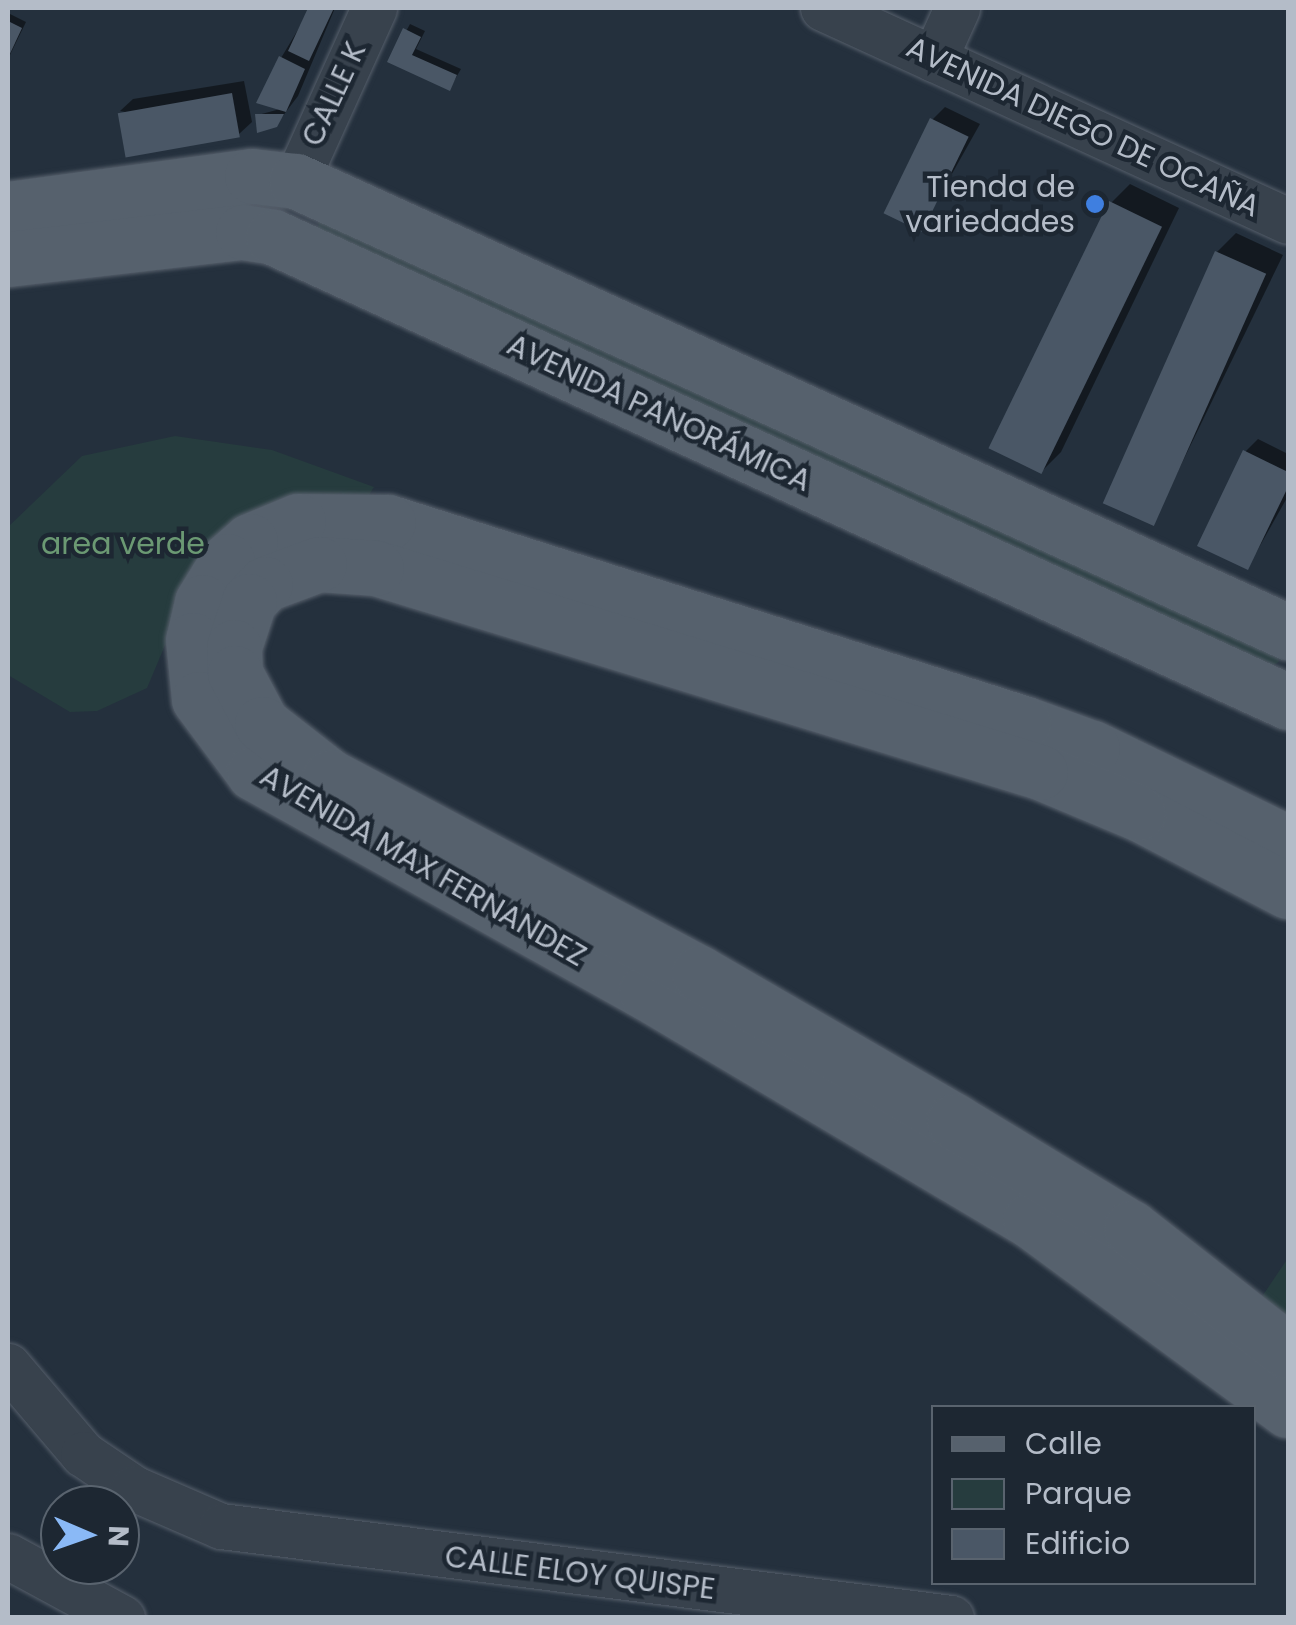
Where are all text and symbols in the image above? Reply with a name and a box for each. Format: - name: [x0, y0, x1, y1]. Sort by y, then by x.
- street label: AVENIDA DIEGO DE OCAÑA: [901, 29, 1265, 225]
- street label: CALLE K: [294, 36, 374, 152]
- place label: Tienda de variedades: [906, 169, 1075, 240]
- marker: Tienda de variedades: [1084, 193, 1106, 215]
- street label: AVENIDA PANORÁMICA: [501, 327, 817, 499]
- park label: area verde: [41, 526, 205, 562]
- street label: AVENIDA MAX FERNANDEZ: [254, 758, 592, 974]
- legend: [931, 1405, 1256, 1585]
- text: Calle: [1025, 1422, 1102, 1465]
- text: Parque: [1025, 1472, 1132, 1515]
- north arrow: [40, 1485, 140, 1585]
- text: Edificio: [1025, 1522, 1130, 1565]
- text: N: [99, 1525, 138, 1547]
- street label: CALLE ELOY QUISPE: [443, 1539, 717, 1607]

